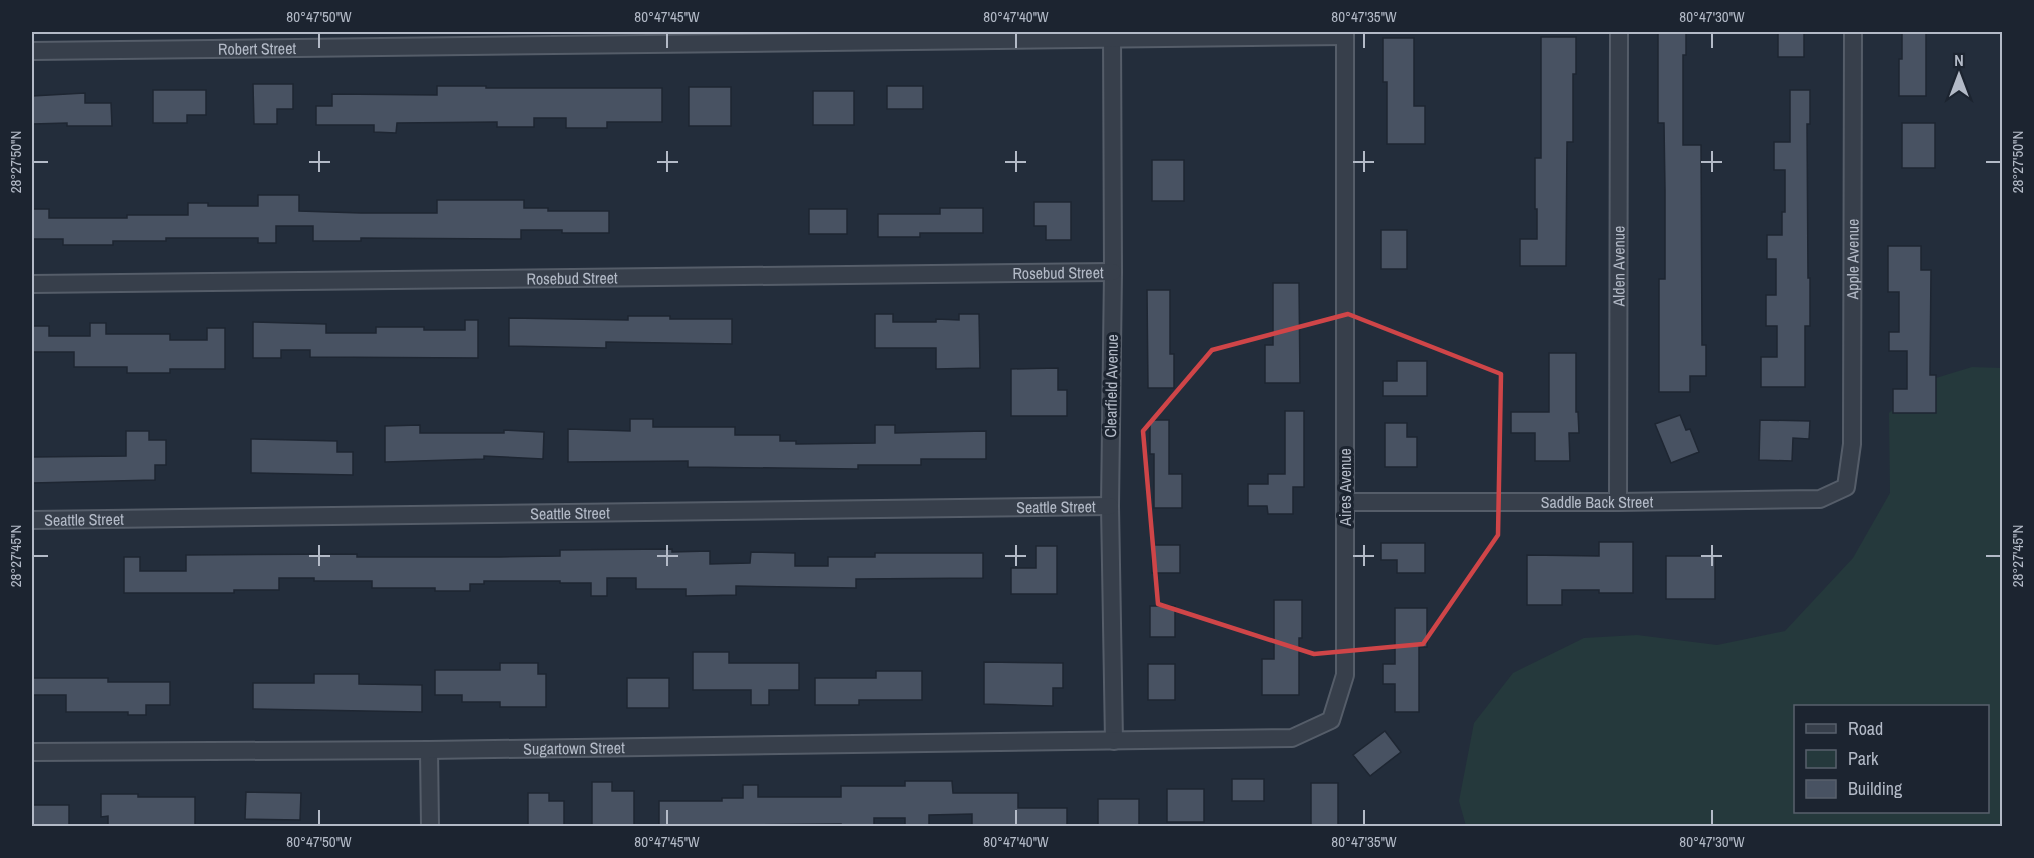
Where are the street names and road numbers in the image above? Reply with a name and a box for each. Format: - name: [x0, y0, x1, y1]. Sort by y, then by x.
- street label: Robert Street: [218, 37, 297, 60]
- street label: Apple Avenue: [1841, 219, 1864, 301]
- street label: Alden Avenue: [1607, 226, 1630, 307]
- street label: Rosebud Street: [1012, 261, 1104, 284]
- street label: Rosebud Street: [526, 266, 618, 290]
- street label: Clearfield Avenue: [1099, 334, 1123, 438]
- street label: Aires Avenue: [1334, 448, 1356, 527]
- street label: Saddle Back Street: [1541, 490, 1654, 513]
- street label: Seattle Street: [1016, 495, 1096, 518]
- street label: Seattle Street: [530, 501, 610, 525]
- street label: Seattle Street: [44, 508, 124, 531]
- street label: Sugartown Street: [523, 736, 625, 760]

